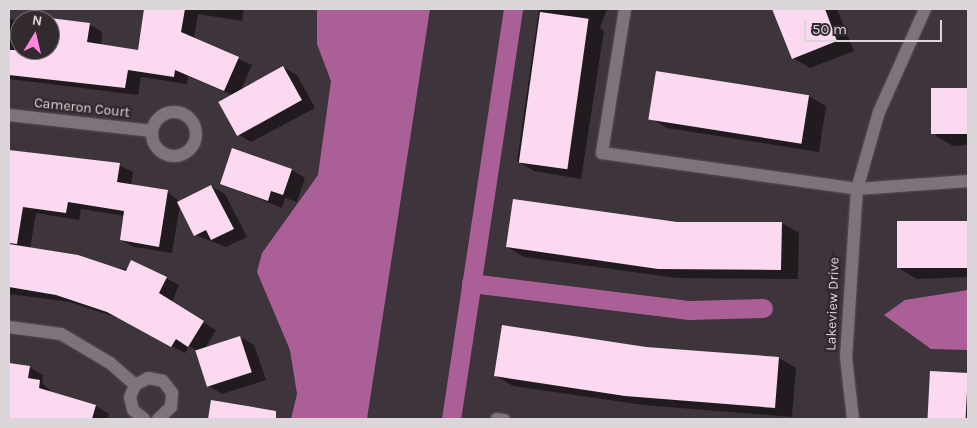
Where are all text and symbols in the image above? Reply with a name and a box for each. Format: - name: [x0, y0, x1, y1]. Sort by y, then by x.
- north arrow: [10, 10, 60, 60]
- scale bar: [807, 10, 944, 42]
- text: N: [31, 11, 44, 30]
- text: 50 m: [812, 20, 847, 38]
- street label: Cameron Court: [33, 95, 131, 121]
- street label: Lakeview Drive: [823, 257, 843, 351]

